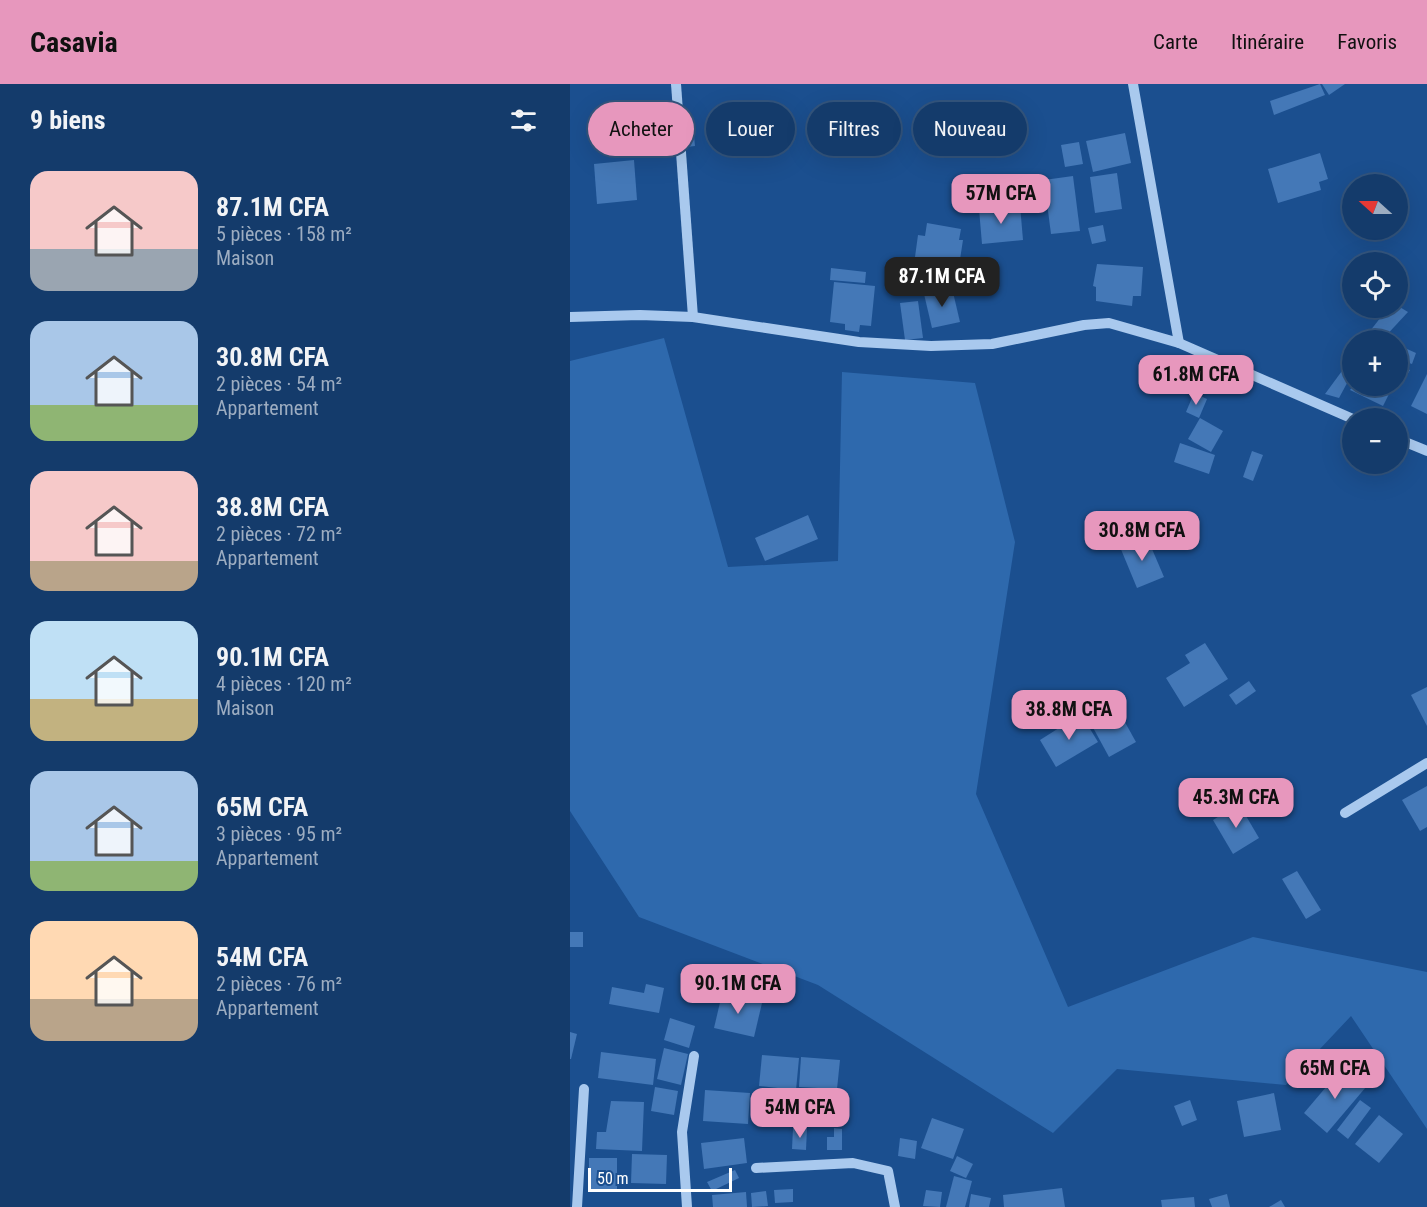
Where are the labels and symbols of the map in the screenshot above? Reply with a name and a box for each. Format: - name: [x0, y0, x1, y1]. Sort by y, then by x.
- pin: 57M CFA: [946, 174, 1056, 225]
- north arrow: [1342, 174, 1408, 240]
- pin: 87.1M CFA: [873, 257, 1011, 308]
- pin: 61.8M CFA: [1127, 355, 1265, 406]
- pin: 30.8M CFA: [1073, 511, 1211, 562]
- pin: 38.8M CFA: [1000, 690, 1138, 741]
- pin: 45.3M CFA: [1167, 778, 1305, 829]
- pin: 90.1M CFA: [669, 964, 807, 1015]
- pin: 65M CFA: [1280, 1049, 1390, 1100]
- pin: 54M CFA: [745, 1088, 855, 1139]
- scale bar: [588, 1165, 732, 1192]

